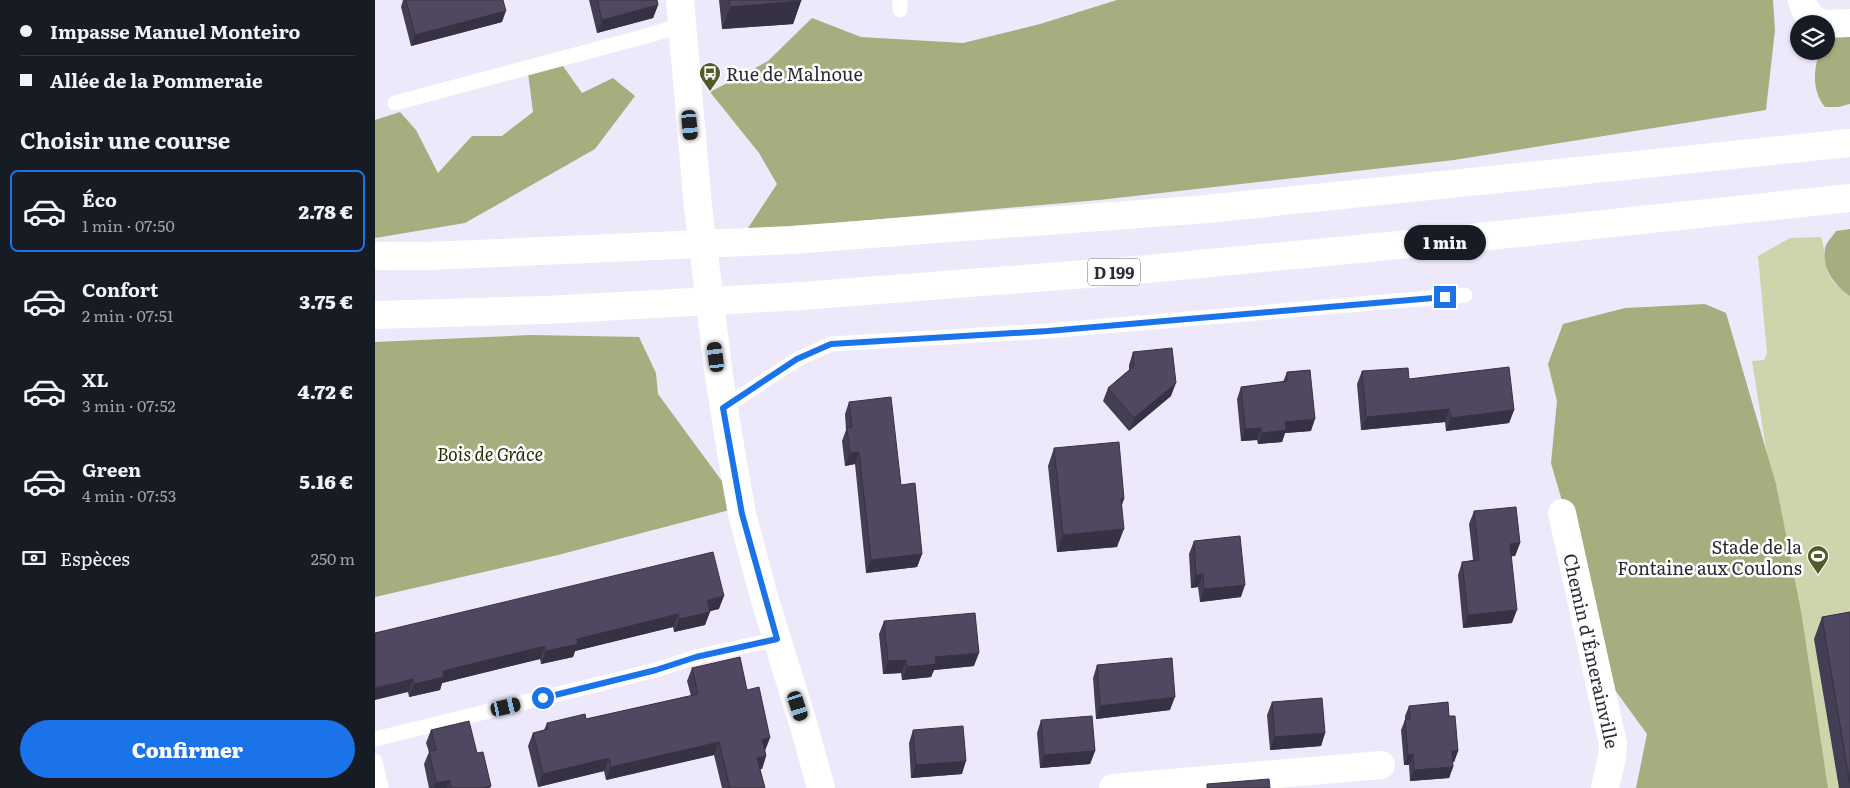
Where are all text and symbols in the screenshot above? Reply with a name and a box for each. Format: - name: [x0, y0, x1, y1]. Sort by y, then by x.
- map controls: [1790, 15, 1835, 60]
- button: layers: [1790, 15, 1835, 60]
- text: Impasse Manuel Monteiro: [50, 17, 300, 45]
- place label: Rue de Malnoue: [726, 60, 863, 87]
- bus stop icon: Rue de Malnoue: [698, 61, 722, 92]
- text: Allée de la Pommeraie: [50, 66, 263, 94]
- car: [681, 109, 698, 141]
- text: Choisir une course: [20, 123, 230, 156]
- text: Éco: [82, 185, 117, 213]
- icon: car: [22, 189, 67, 234]
- text: 2.78 €: [298, 197, 353, 225]
- text: 1 min · 07:50: [82, 213, 175, 237]
- callout: 1 min: [1404, 224, 1486, 260]
- text: 1 min: [1423, 230, 1467, 254]
- road number: D 199: [1088, 258, 1140, 286]
- text: Confort: [82, 275, 158, 303]
- icon: car: [22, 279, 67, 324]
- route end: [1434, 286, 1456, 308]
- text: 3.75 €: [299, 287, 353, 315]
- text: 2 min · 07:51: [82, 303, 174, 327]
- car: [706, 341, 725, 373]
- text: XL: [82, 365, 109, 393]
- icon: car: [22, 369, 67, 414]
- text: 4.72 €: [298, 377, 353, 405]
- text: 3 min · 07:52: [82, 393, 176, 417]
- park label: Bois de Grâce: [437, 440, 543, 467]
- text: Green: [82, 455, 141, 483]
- icon: car: [22, 459, 67, 504]
- text: 5.16 €: [299, 467, 353, 495]
- text: 4 min · 07:53: [82, 483, 176, 507]
- place label: Stade de la Fontaine aux Coulons: [1617, 533, 1802, 581]
- icon: cash: [20, 544, 48, 572]
- text: Espèces: [60, 544, 130, 572]
- sports icon: Stade de la Fontaine aux Coulons: [1806, 544, 1830, 575]
- text: 250 m: [311, 546, 355, 570]
- street label: Chemin d'Émerainville: [1558, 551, 1627, 751]
- route start: [532, 687, 554, 709]
- car: [786, 689, 809, 723]
- car: [489, 696, 522, 718]
- button: Confirmer: [20, 720, 355, 778]

